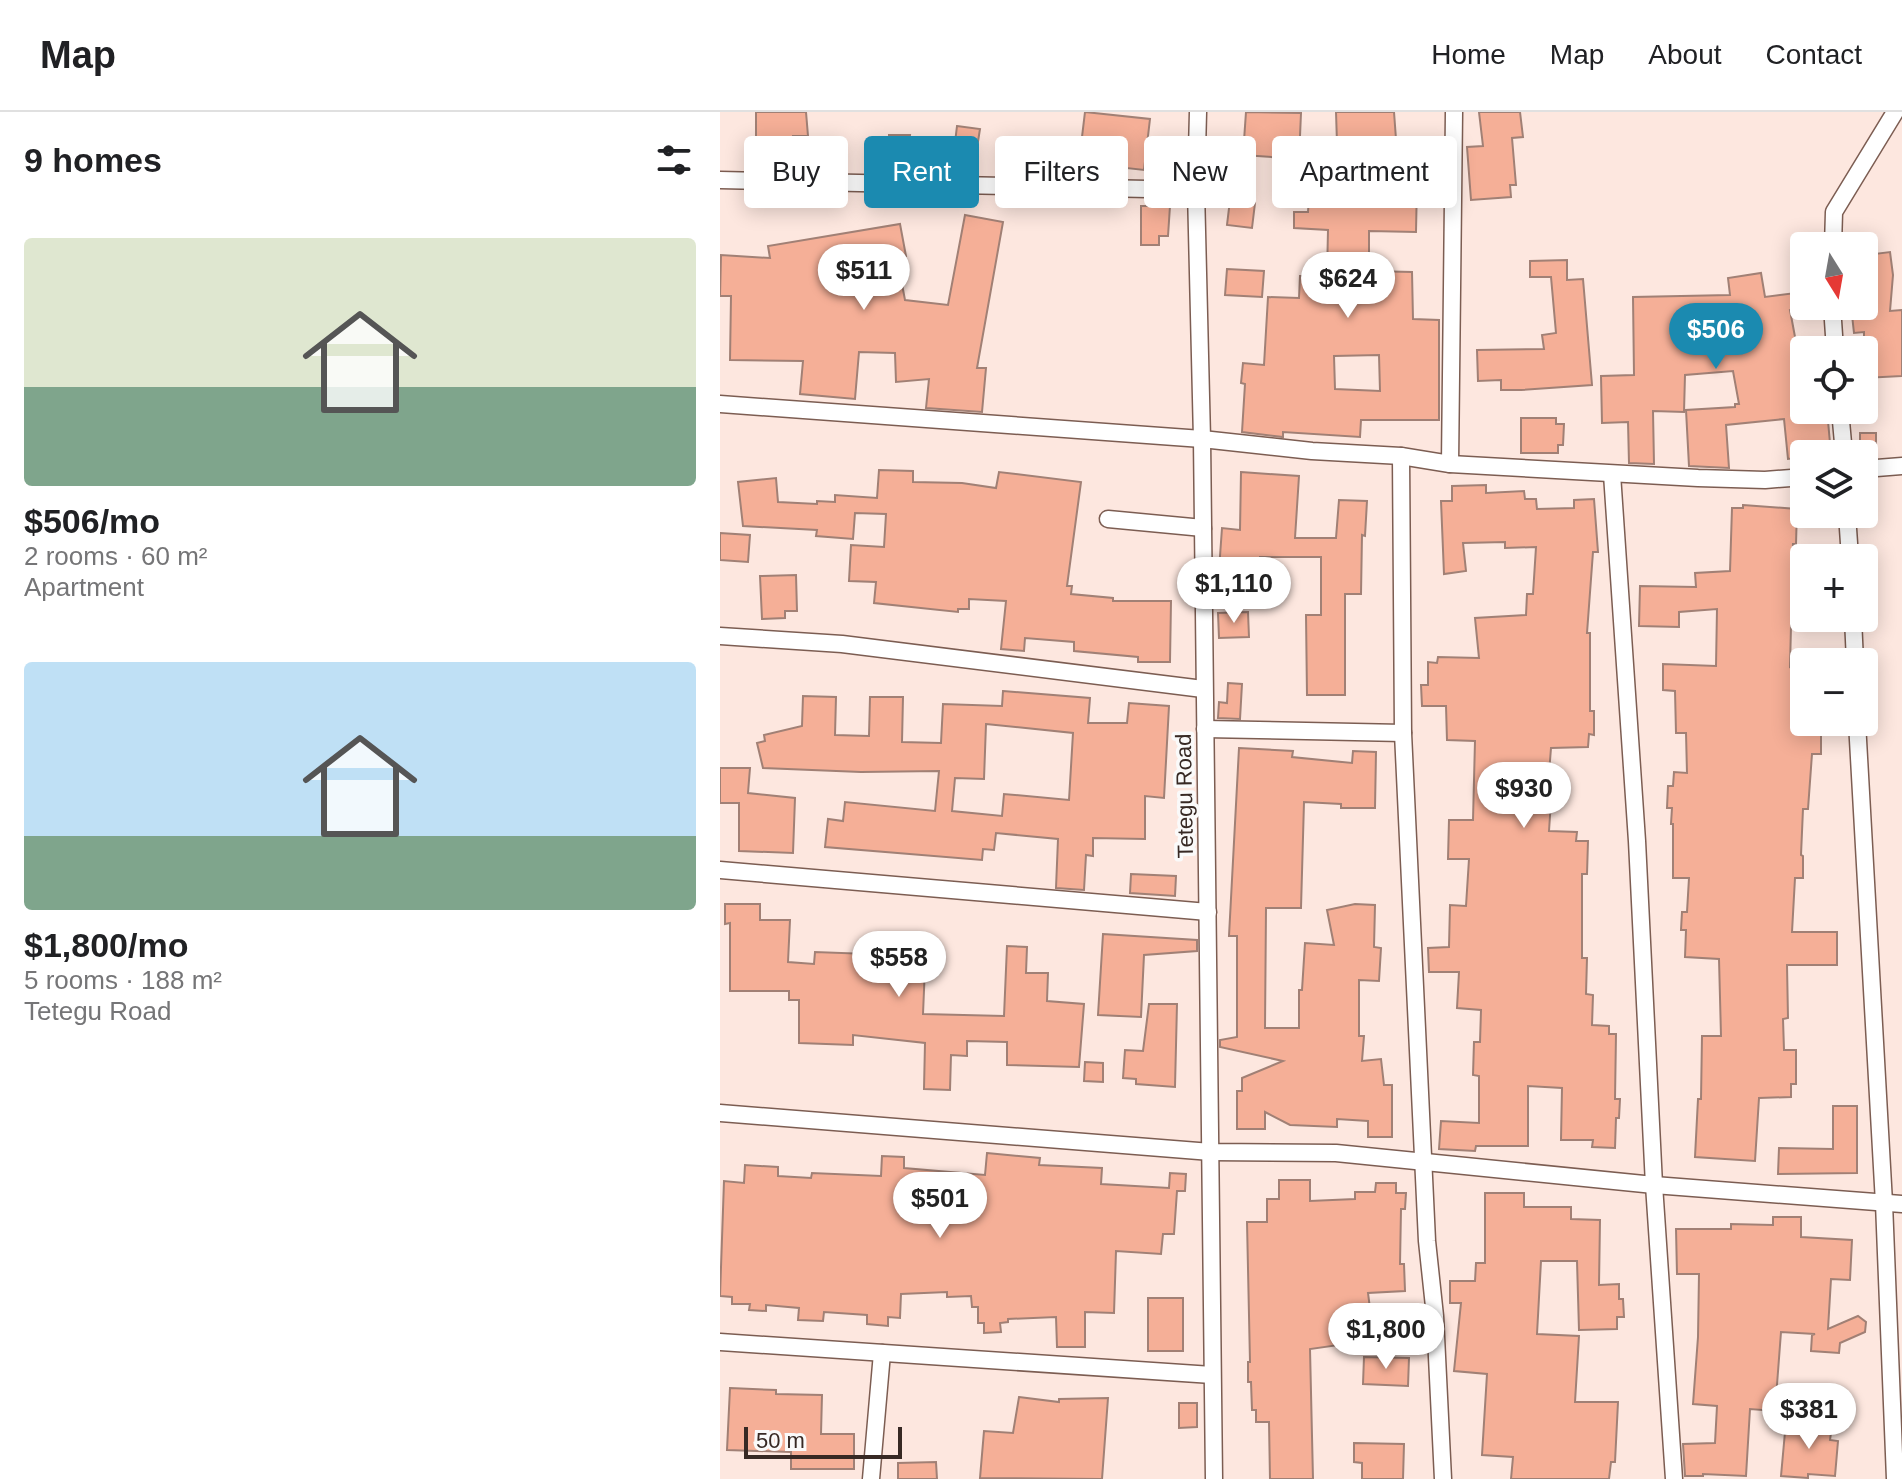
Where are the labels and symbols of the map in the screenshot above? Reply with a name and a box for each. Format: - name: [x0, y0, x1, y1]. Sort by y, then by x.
- north arrow: [1790, 232, 1878, 320]
- pin: $511: [817, 244, 911, 312]
- pin: $624: [1301, 252, 1395, 320]
- pin: $506: [1669, 303, 1763, 371]
- pin: $1,110: [1169, 557, 1299, 625]
- street label: Tetegu Road: [1171, 733, 1198, 859]
- pin: $930: [1477, 762, 1571, 830]
- pin: $558: [852, 931, 946, 999]
- pin: $501: [893, 1172, 987, 1240]
- pin: $1,800: [1321, 1303, 1451, 1371]
- pin: $381: [1762, 1383, 1856, 1451]
- scale bar: [744, 1423, 902, 1459]

